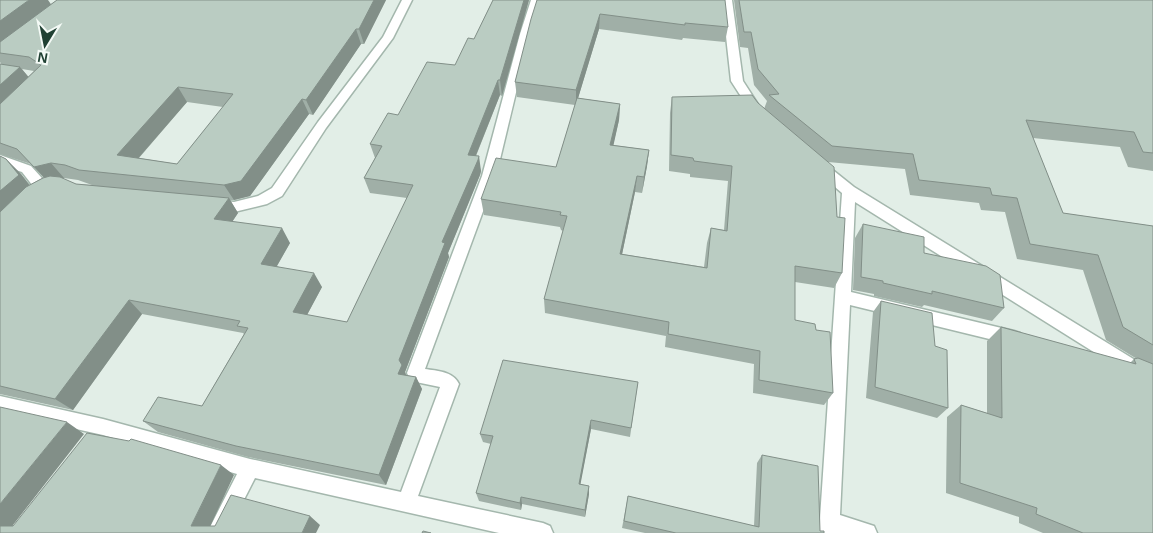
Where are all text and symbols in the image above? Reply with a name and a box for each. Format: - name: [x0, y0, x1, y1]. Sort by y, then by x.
- north arrow: [20, 20, 70, 70]
- text: N: [36, 49, 49, 67]

